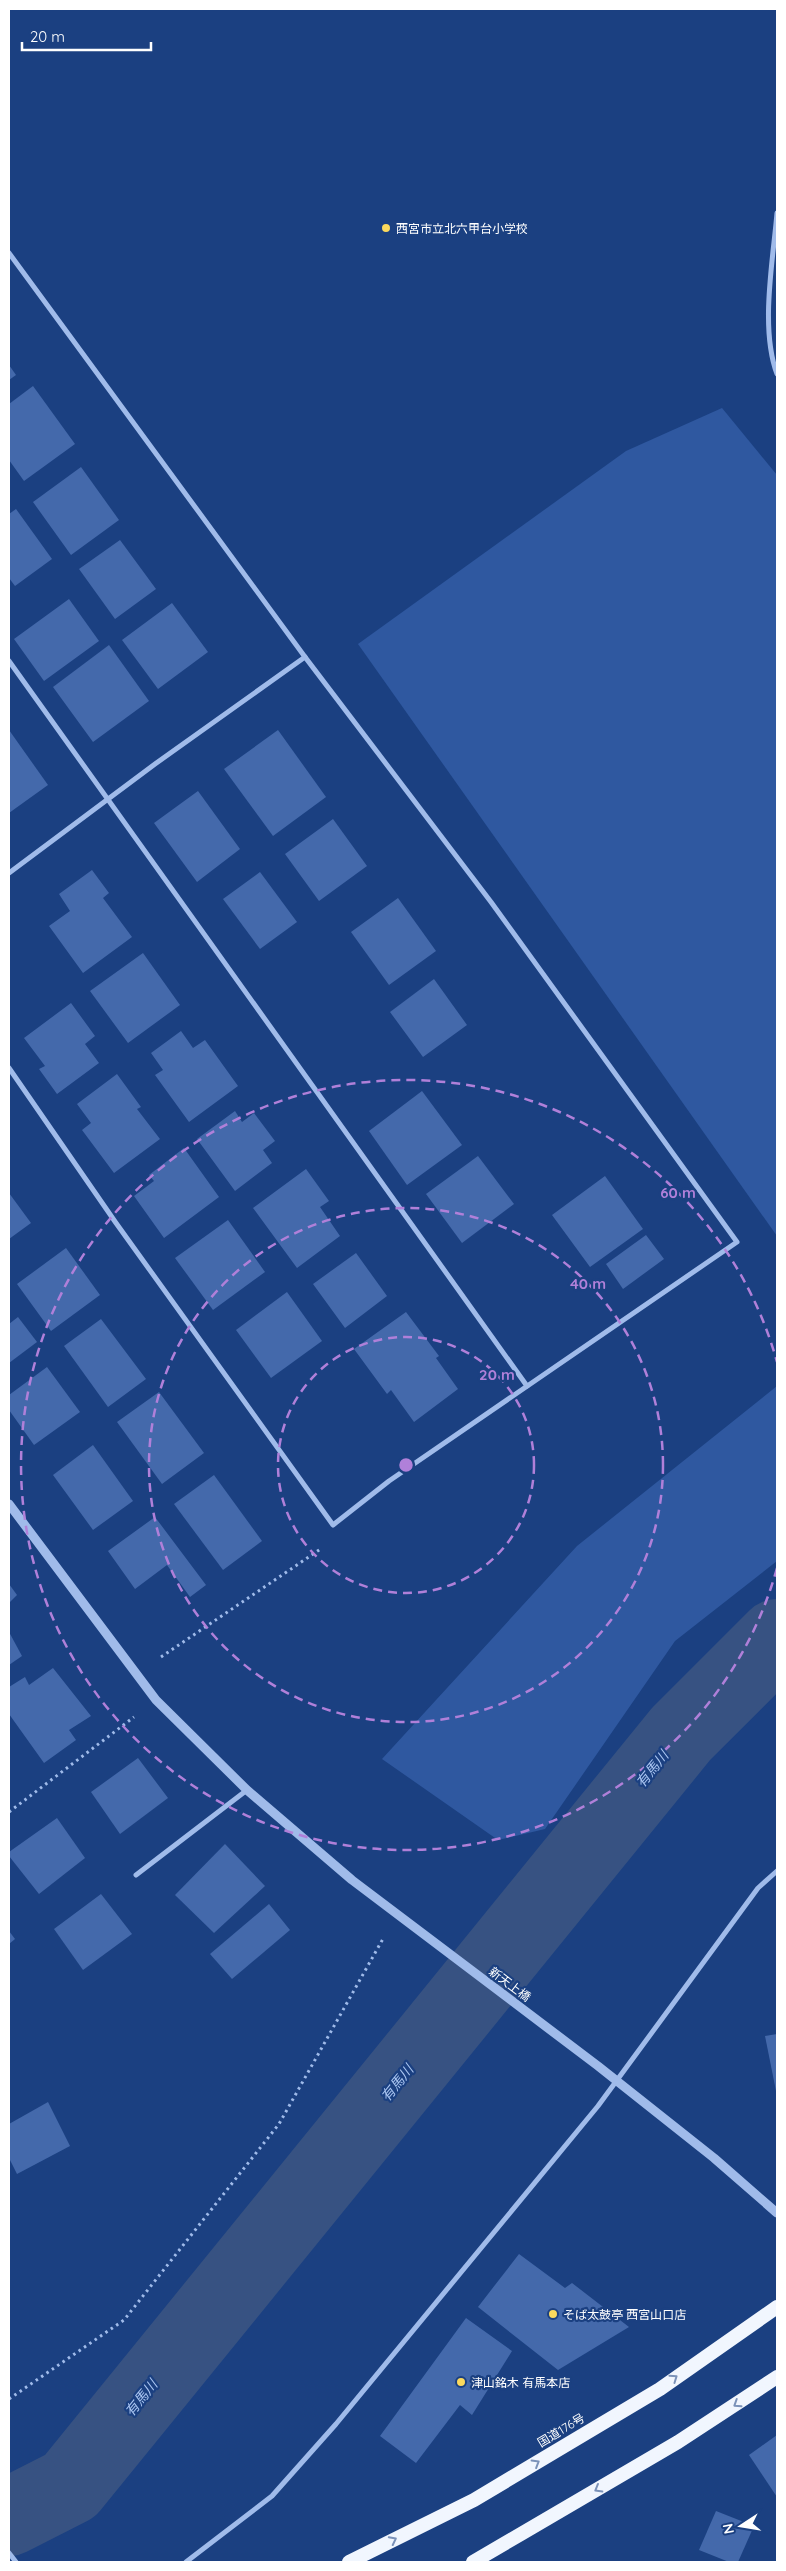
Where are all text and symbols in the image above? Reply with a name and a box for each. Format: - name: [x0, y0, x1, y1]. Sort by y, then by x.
- scale bar: [22, 20, 151, 52]
- text: 20 m: [30, 27, 65, 46]
- place label: 西宮市立北六甲台小学校: [396, 221, 528, 236]
- marker: 西宮市立北六甲台小学校: [380, 222, 392, 234]
- text: 60 m: [660, 1183, 696, 1202]
- text: 40 m: [570, 1274, 606, 1293]
- text: 20 m: [479, 1365, 515, 1384]
- centre of rings: [397, 1456, 415, 1474]
- water label: 有馬川: [632, 1745, 673, 1791]
- street label: 新天上橋: [486, 1964, 534, 2004]
- water label: 有馬川: [377, 2059, 418, 2105]
- place label: そば太鼓亭 西宮山口店: [563, 2307, 686, 2322]
- marker: そば太鼓亭 西宮山口店: [547, 2308, 559, 2320]
- water label: 有馬川: [121, 2374, 162, 2420]
- place label: 津山銘木 有馬本店: [471, 2375, 570, 2390]
- one-way arrow: [669, 2375, 678, 2384]
- marker: 津山銘木 有馬本店: [455, 2376, 467, 2388]
- one-way arrow: [733, 2398, 742, 2407]
- street label: 国道176号: [535, 2410, 587, 2450]
- one-way arrow: [530, 2459, 539, 2469]
- one-way arrow: [595, 2483, 604, 2493]
- north arrow: [716, 2501, 766, 2551]
- text: N: [718, 2522, 738, 2536]
- one-way arrow: [388, 2536, 397, 2546]

